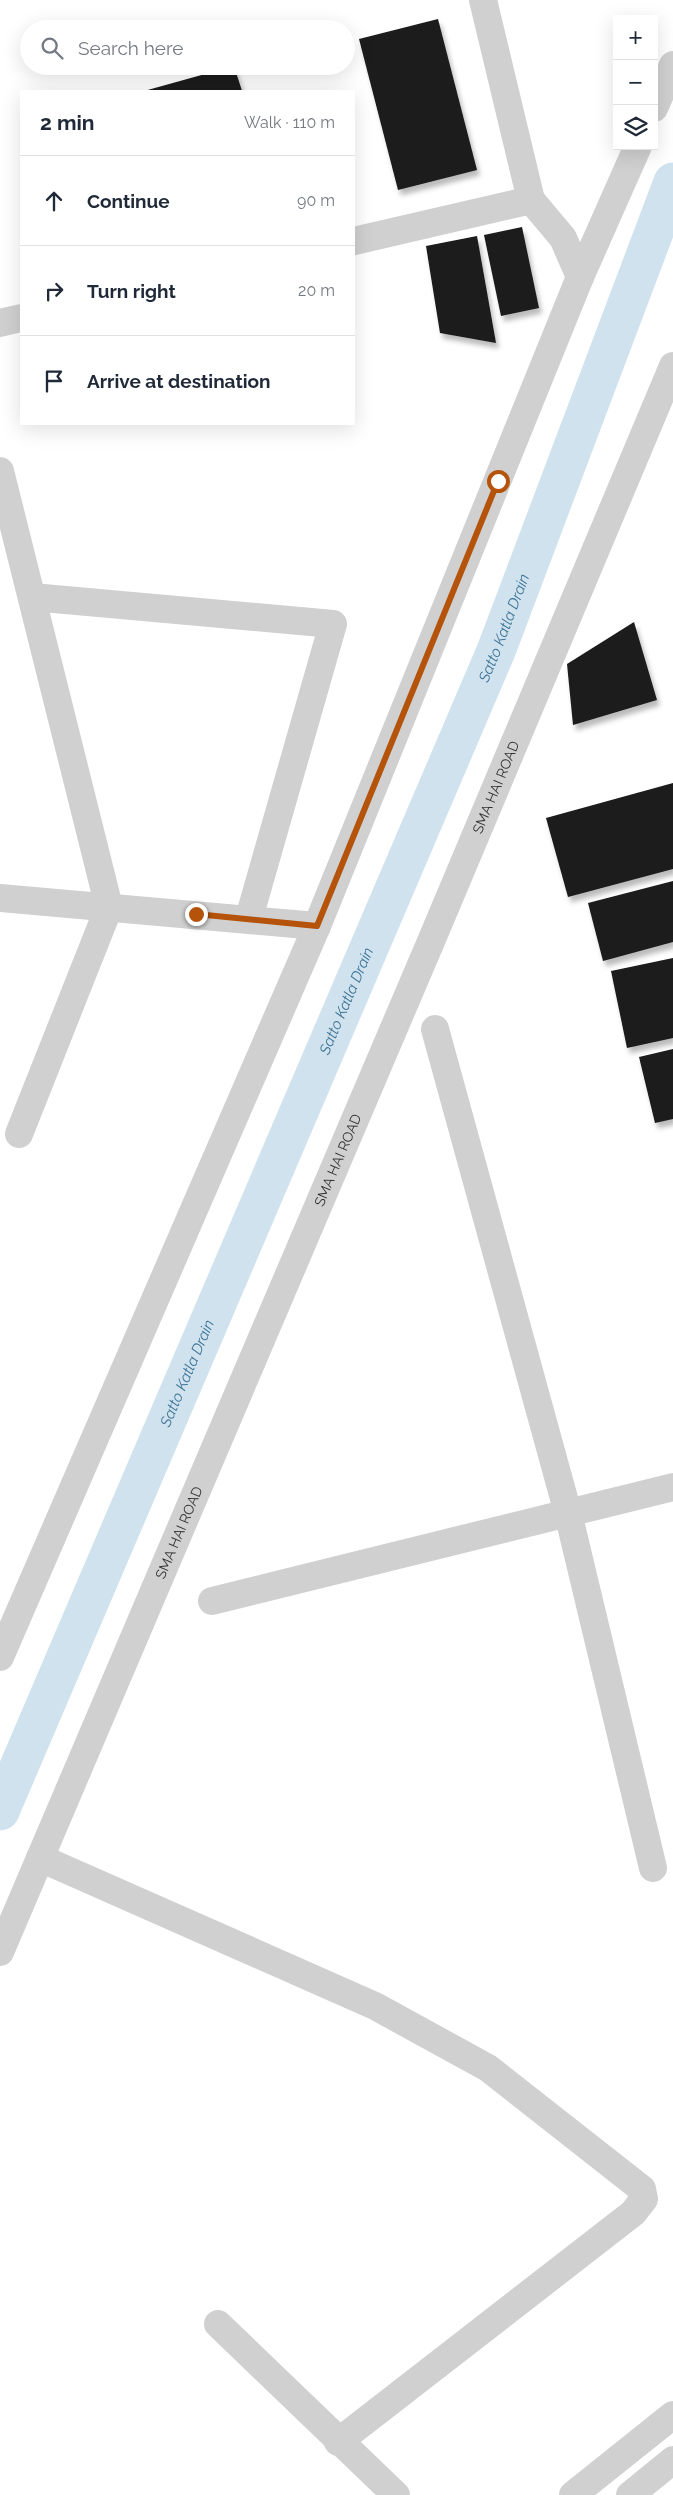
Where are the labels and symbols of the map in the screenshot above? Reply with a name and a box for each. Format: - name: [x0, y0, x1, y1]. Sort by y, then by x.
- route start: [487, 470, 510, 493]
- water label: Satto Katla Drain: [474, 571, 533, 686]
- street label: SMA HAI ROAD: [469, 738, 522, 836]
- route end: [185, 903, 208, 926]
- water label: Satto Katla Drain: [315, 945, 377, 1058]
- street label: SMA HAI ROAD: [311, 1111, 365, 1209]
- water label: Satto Katla Drain: [156, 1317, 218, 1431]
- street label: SMA HAI ROAD: [152, 1484, 206, 1581]

